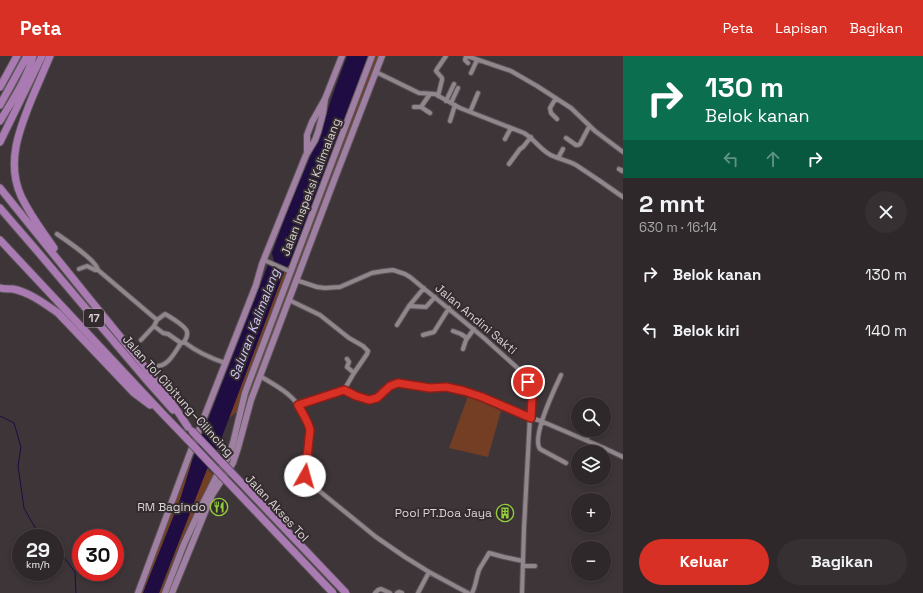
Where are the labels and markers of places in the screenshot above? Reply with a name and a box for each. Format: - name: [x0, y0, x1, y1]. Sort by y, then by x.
- pin: [511, 365, 545, 399]
- restaurant icon: RM Bagindo: [209, 497, 229, 517]
- place label: RM Bagindo: [137, 499, 206, 515]
- building icon: Pool PT.Doa Jaya: [495, 503, 515, 523]
- place label: Pool PT.Doa Jaya: [395, 505, 492, 521]

